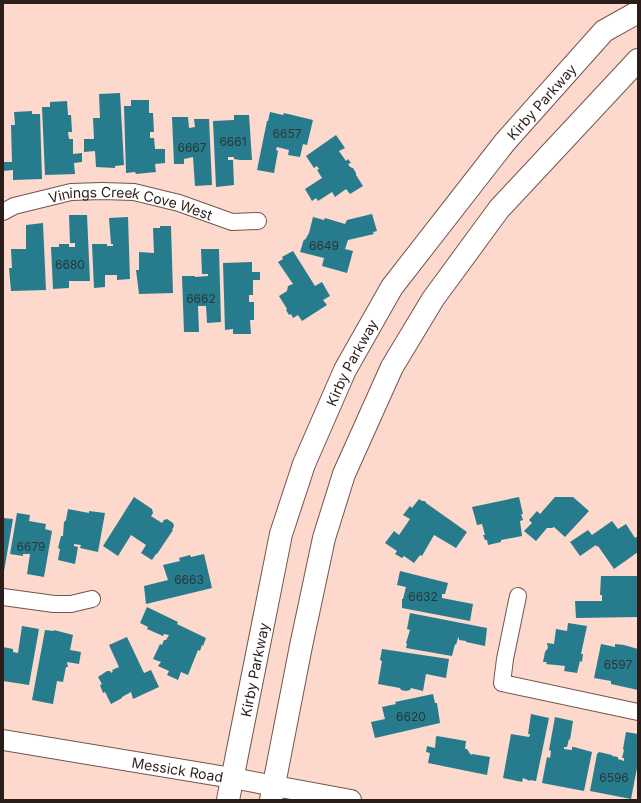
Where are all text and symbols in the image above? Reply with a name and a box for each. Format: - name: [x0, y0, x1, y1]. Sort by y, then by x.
- street label: Kirby Parkway: [503, 60, 579, 143]
- house number: 6657: [273, 126, 302, 141]
- house number: 6661: [219, 134, 247, 149]
- house number: 6667: [177, 140, 207, 155]
- street label: Vinings Creek Cove West: [47, 182, 215, 223]
- house number: 6649: [309, 238, 339, 253]
- house number: 6680: [55, 257, 85, 272]
- house number: 6662: [186, 291, 216, 306]
- street label: Kirby Parkway: [322, 316, 381, 408]
- house number: 6679: [17, 539, 46, 554]
- house number: 6663: [174, 572, 204, 587]
- house number: 6632: [408, 589, 438, 604]
- street label: Kirby Parkway: [236, 621, 272, 718]
- house number: 6597: [604, 657, 633, 672]
- house number: 6620: [396, 709, 426, 724]
- street label: Messick Road: [131, 753, 225, 785]
- house number: 6596: [599, 770, 629, 785]

